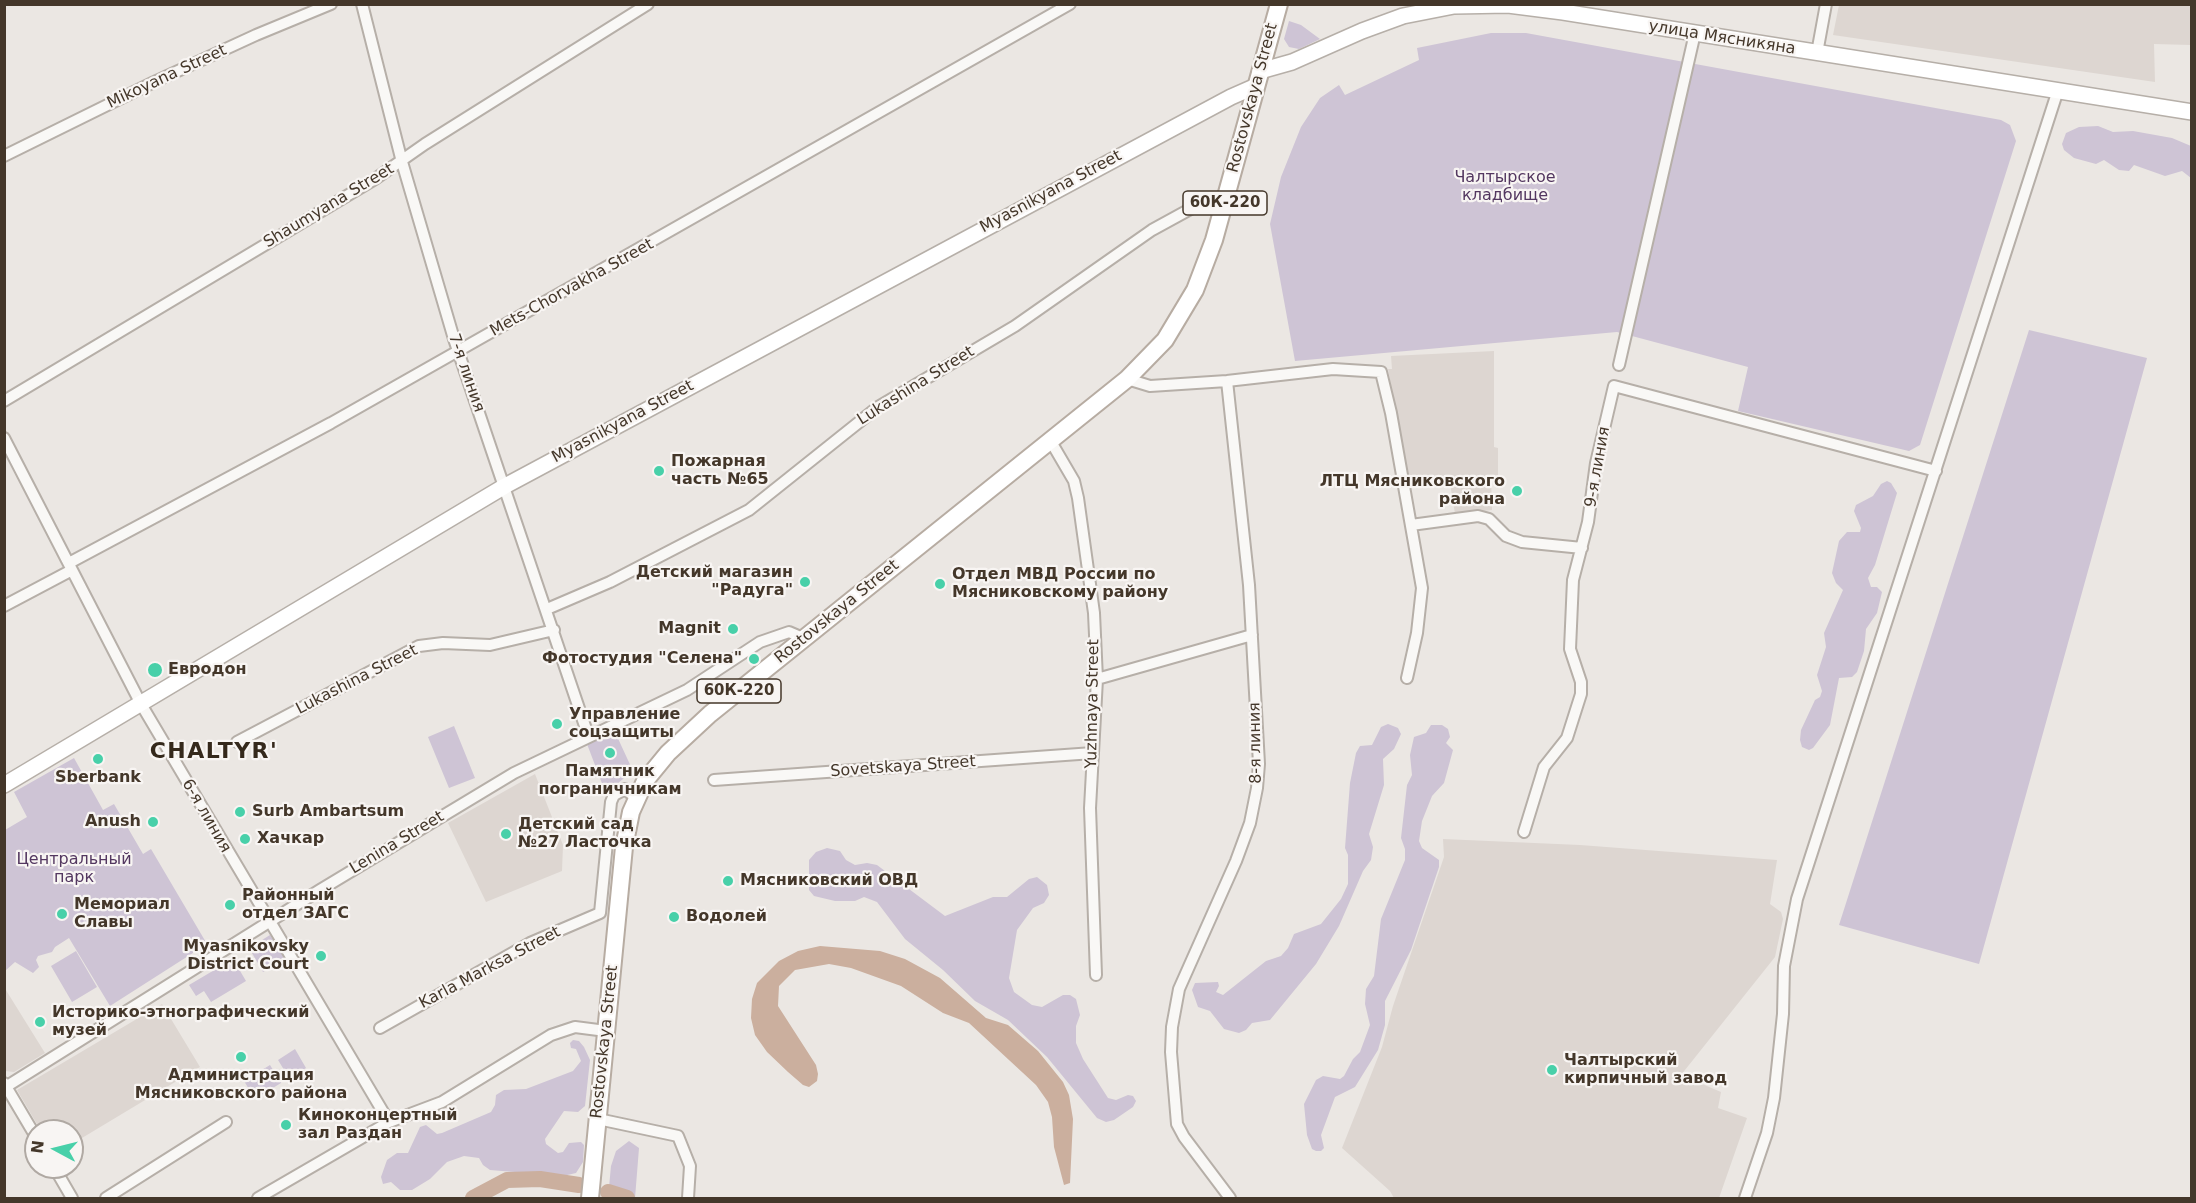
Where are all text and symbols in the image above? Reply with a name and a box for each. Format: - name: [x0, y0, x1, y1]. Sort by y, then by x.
- street label: улица Мясникяна: [1647, 17, 1797, 59]
- street label: Rostovskaya Street: [1224, 21, 1282, 175]
- street label: Mikoyana Street: [104, 41, 230, 113]
- street label: Myasnikyana Street: [977, 147, 1125, 237]
- street label: Shaumyana Street: [260, 159, 398, 253]
- park label: Чалтырское кладбище: [1454, 168, 1556, 206]
- road number: 60К-220: [1183, 191, 1267, 215]
- street label: Mets-Chorvakha Street: [487, 235, 657, 341]
- street label: 7-я линия: [444, 331, 488, 415]
- street label: Lukashina Street: [854, 342, 978, 430]
- street label: Myasnikyana Street: [549, 377, 697, 467]
- street label: 9-я линия: [1581, 425, 1615, 509]
- place label: Пожарная часть №65: [671, 452, 769, 490]
- marker: Пожарная часть №65: [652, 464, 666, 478]
- place label: ЛТЦ Мясниковского района: [1320, 472, 1505, 510]
- marker: ЛТЦ Мясниковского района: [1510, 484, 1524, 498]
- street label: Rostovskaya Street: [771, 556, 903, 668]
- place label: Детский магазин "Радуга": [636, 563, 793, 601]
- place label: Отдел МВД России по Мясниковскому району: [952, 565, 1168, 603]
- marker: Детский магазин "Радуга": [798, 575, 812, 589]
- marker: Отдел МВД России по Мясниковскому району: [933, 577, 947, 591]
- place label: Magnit: [658, 619, 721, 639]
- marker: Magnit: [726, 622, 740, 636]
- street label: Yuzhnaya Street: [1082, 639, 1104, 769]
- street label: Lukashina Street: [293, 641, 421, 719]
- place label: Фотостудия "Селена": [542, 649, 742, 669]
- marker: Фотостудия "Селена": [747, 652, 761, 666]
- place label: Евродон: [168, 660, 246, 680]
- marker: Евродон: [146, 661, 164, 679]
- road number: 60К-220: [697, 679, 781, 703]
- street label: 8-я линия: [1246, 702, 1266, 784]
- place label: Управление соцзащиты: [569, 705, 680, 743]
- marker: Управление соцзащиты: [550, 717, 564, 731]
- district label: CHALTYR': [150, 739, 278, 765]
- marker: Памятник пограничникам: [603, 746, 617, 760]
- marker: Sberbank: [91, 752, 105, 766]
- street label: Sovetskaya Street: [830, 752, 976, 782]
- place label: Памятник пограничникам: [539, 762, 681, 800]
- place label: Sberbank: [55, 768, 141, 788]
- street label: 6-я линия: [177, 776, 235, 856]
- place label: Surb Ambartsum: [252, 802, 404, 822]
- marker: Surb Ambartsum: [233, 805, 247, 819]
- street label: Lenina Street: [346, 807, 448, 879]
- place label: Anush: [85, 812, 141, 832]
- marker: Anush: [146, 815, 160, 829]
- place label: Детский сад №27 Ласточка: [518, 815, 652, 853]
- marker: Детский сад №27 Ласточка: [499, 827, 513, 841]
- place label: Хачкар: [257, 829, 324, 849]
- marker: Хачкар: [238, 832, 252, 846]
- park label: Центральный парк: [16, 850, 132, 888]
- place label: Мясниковский ОВД: [740, 871, 918, 891]
- marker: Мясниковский ОВД: [721, 874, 735, 888]
- place label: Районный отдел ЗАГС: [242, 886, 349, 924]
- place label: Мемориал Славы: [74, 895, 170, 933]
- marker: Районный отдел ЗАГС: [223, 898, 237, 912]
- marker: Мемориал Славы: [55, 907, 69, 921]
- place label: Водолей: [686, 907, 767, 927]
- marker: Водолей: [667, 910, 681, 924]
- street label: Karla Marksa Street: [416, 923, 564, 1013]
- place label: Myasnikovsky District Court: [183, 937, 309, 975]
- marker: Myasnikovsky District Court: [314, 949, 328, 963]
- street label: Rostovskaya Street: [587, 964, 623, 1120]
- place label: Историко-этнографический музей: [52, 1003, 309, 1041]
- marker: Историко-этнографический музей: [33, 1015, 47, 1029]
- marker: Администрация Мясниковского района: [234, 1050, 248, 1064]
- place label: Чалтырский кирпичный завод: [1564, 1051, 1727, 1089]
- marker: Чалтырский кирпичный завод: [1545, 1063, 1559, 1077]
- place label: Администрация Мясниковского района: [135, 1066, 347, 1104]
- place label: Киноконцертный зал Раздан: [298, 1106, 457, 1144]
- marker: Киноконцертный зал Раздан: [279, 1118, 293, 1132]
- north arrow: [24, 1119, 84, 1179]
- text: N: [27, 1139, 48, 1155]

